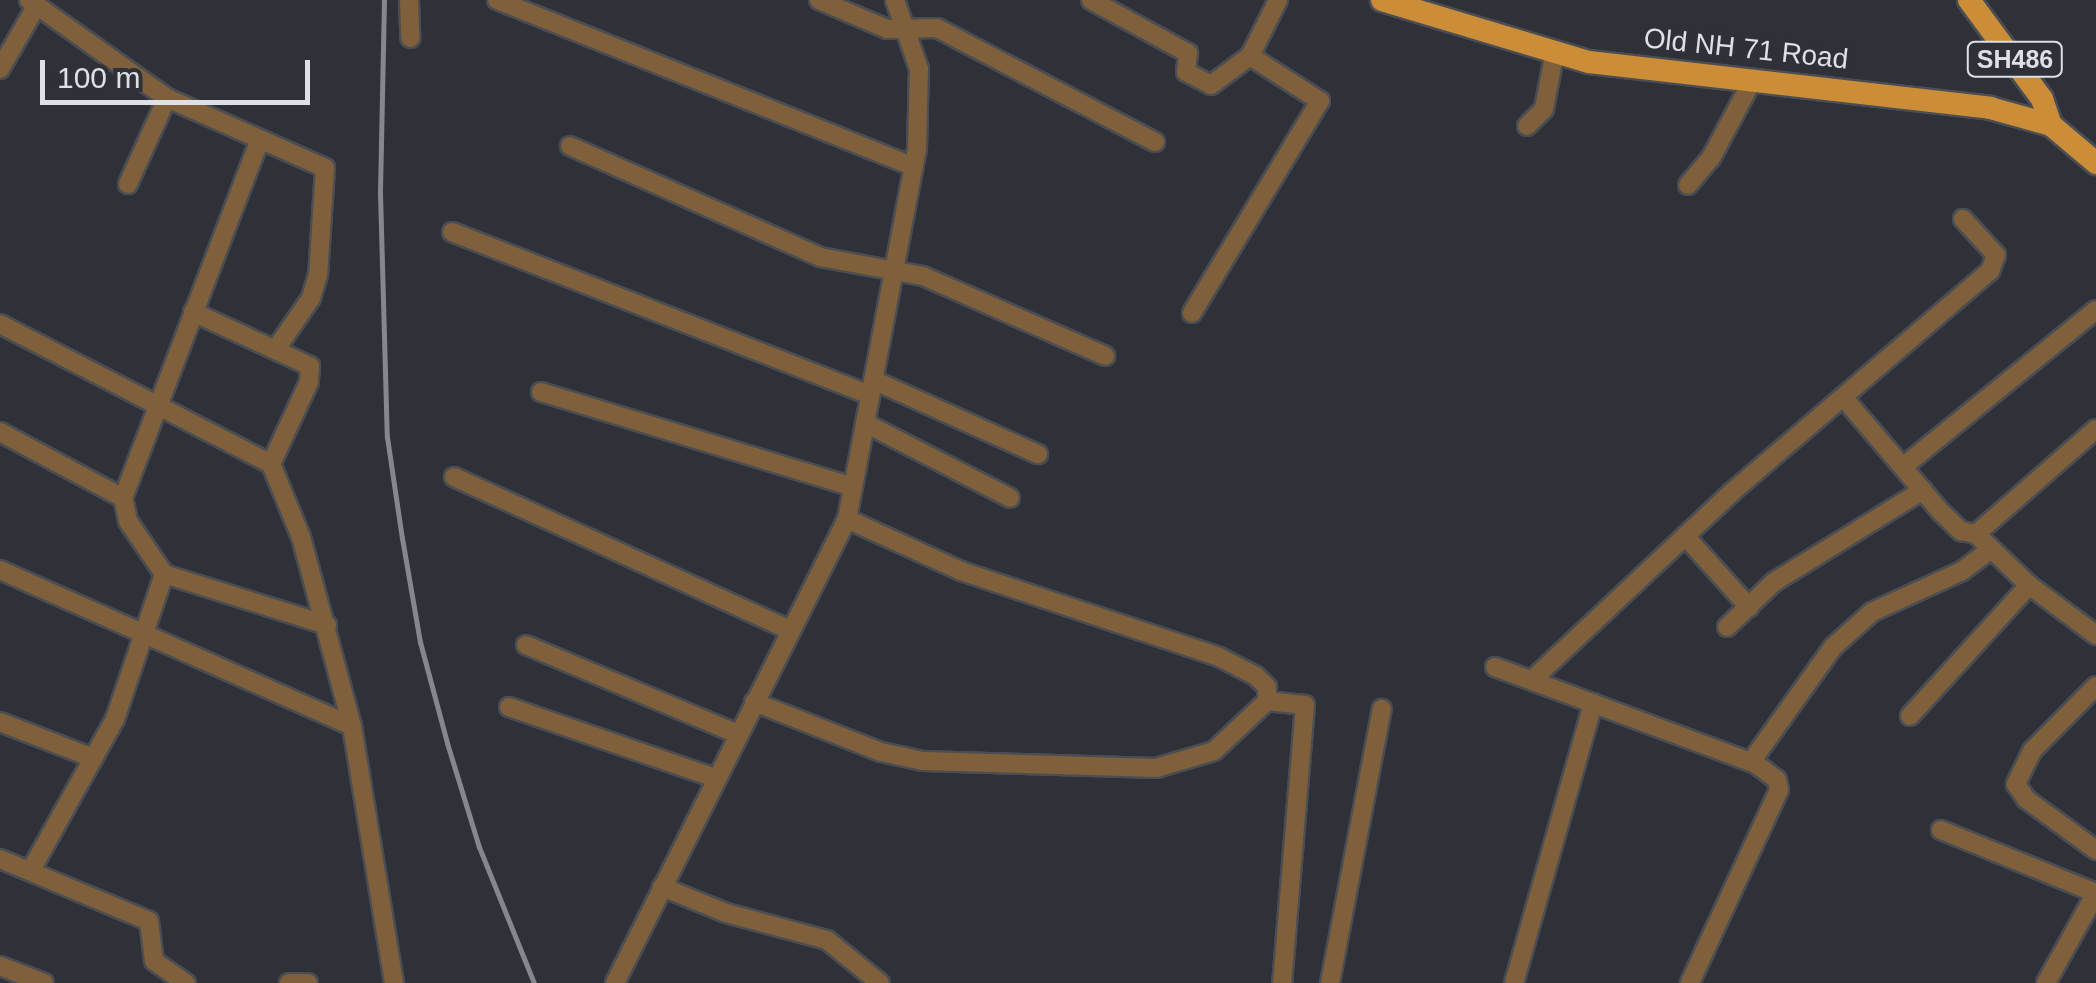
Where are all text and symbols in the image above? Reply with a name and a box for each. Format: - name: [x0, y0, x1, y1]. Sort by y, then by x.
- street label: Old NH 71 Road: [1642, 22, 1850, 76]
- road number: SH486: [1965, 39, 2065, 79]
- scale bar: [45, 40, 315, 102]
- text: 100 m: [57, 61, 140, 94]

